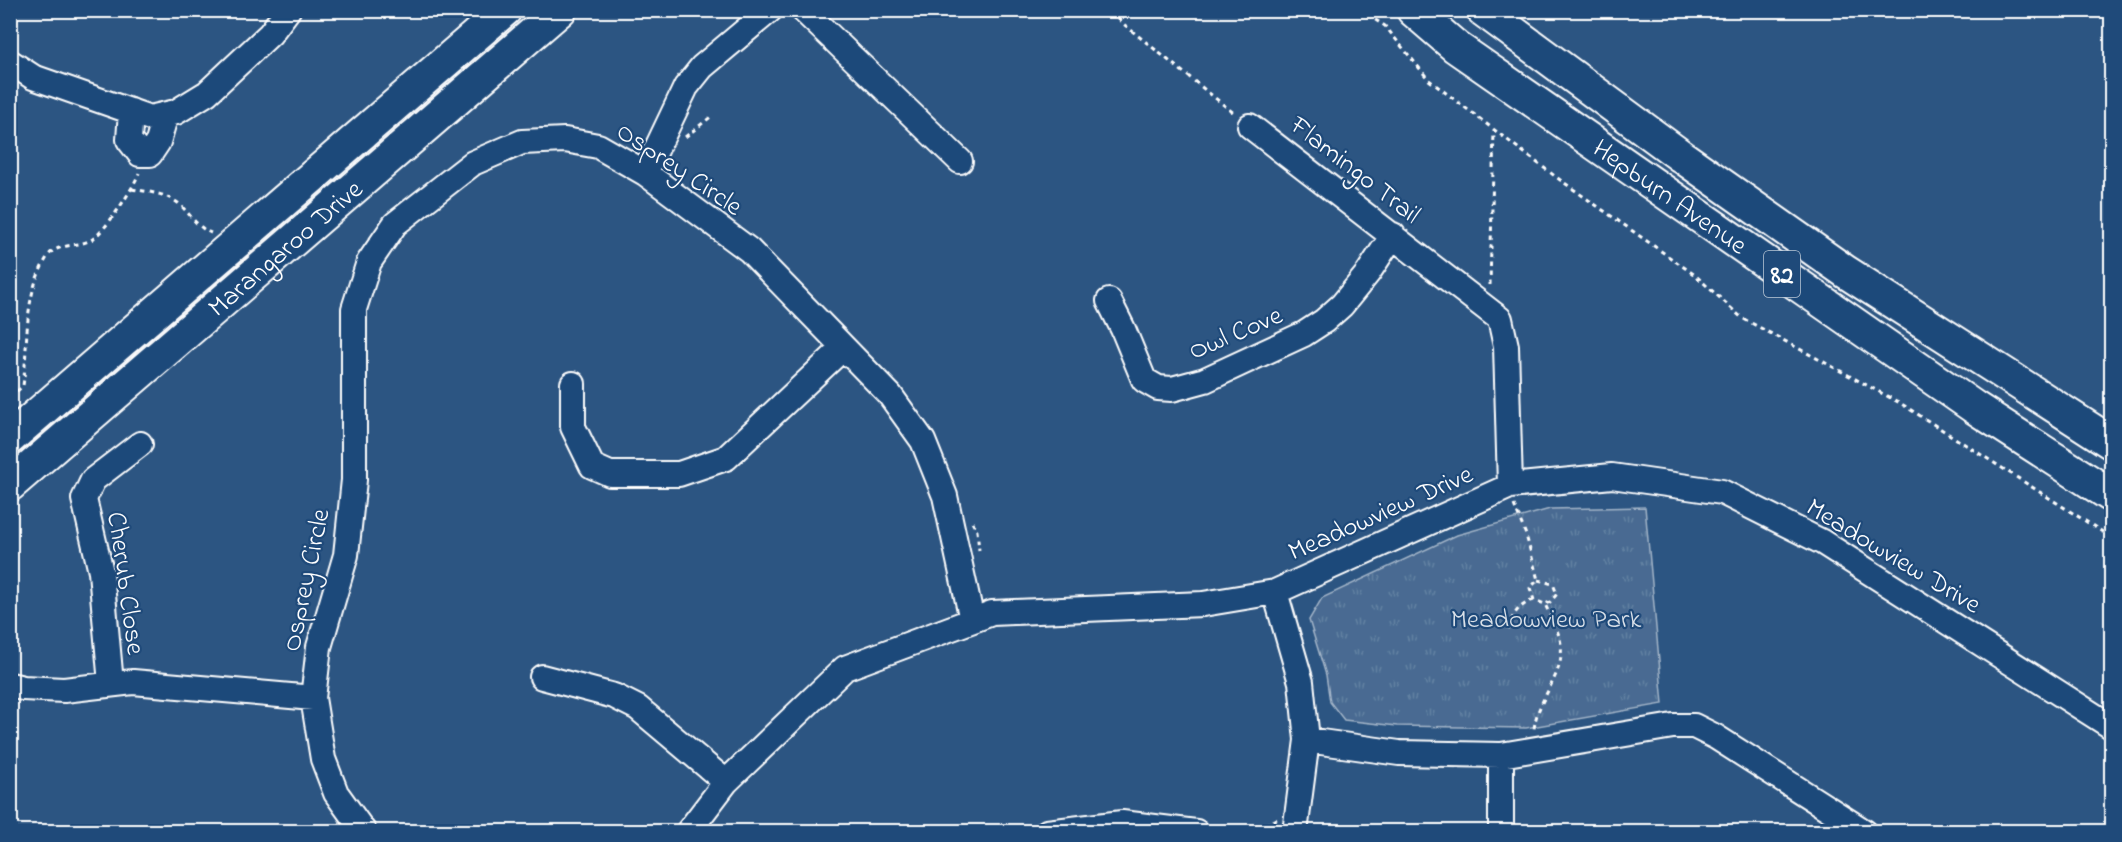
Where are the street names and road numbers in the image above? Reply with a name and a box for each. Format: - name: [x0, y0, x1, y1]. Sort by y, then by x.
- street label: Flamingo Trail: [1280, 107, 1428, 235]
- street label: Osprey Circle: [608, 113, 750, 227]
- street label: Hepburn Avenue: [1584, 131, 1755, 266]
- street label: Marangaroo Drive: [200, 171, 373, 328]
- road number: 82: [1764, 251, 1800, 297]
- street label: Owl Cove: [1183, 297, 1290, 371]
- street label: Meadowview Drive: [1283, 456, 1480, 572]
- street label: Meadowview Drive: [1798, 489, 1988, 625]
- street label: Osprey Circle: [273, 505, 342, 656]
- street label: Cherub Close: [95, 509, 154, 658]

